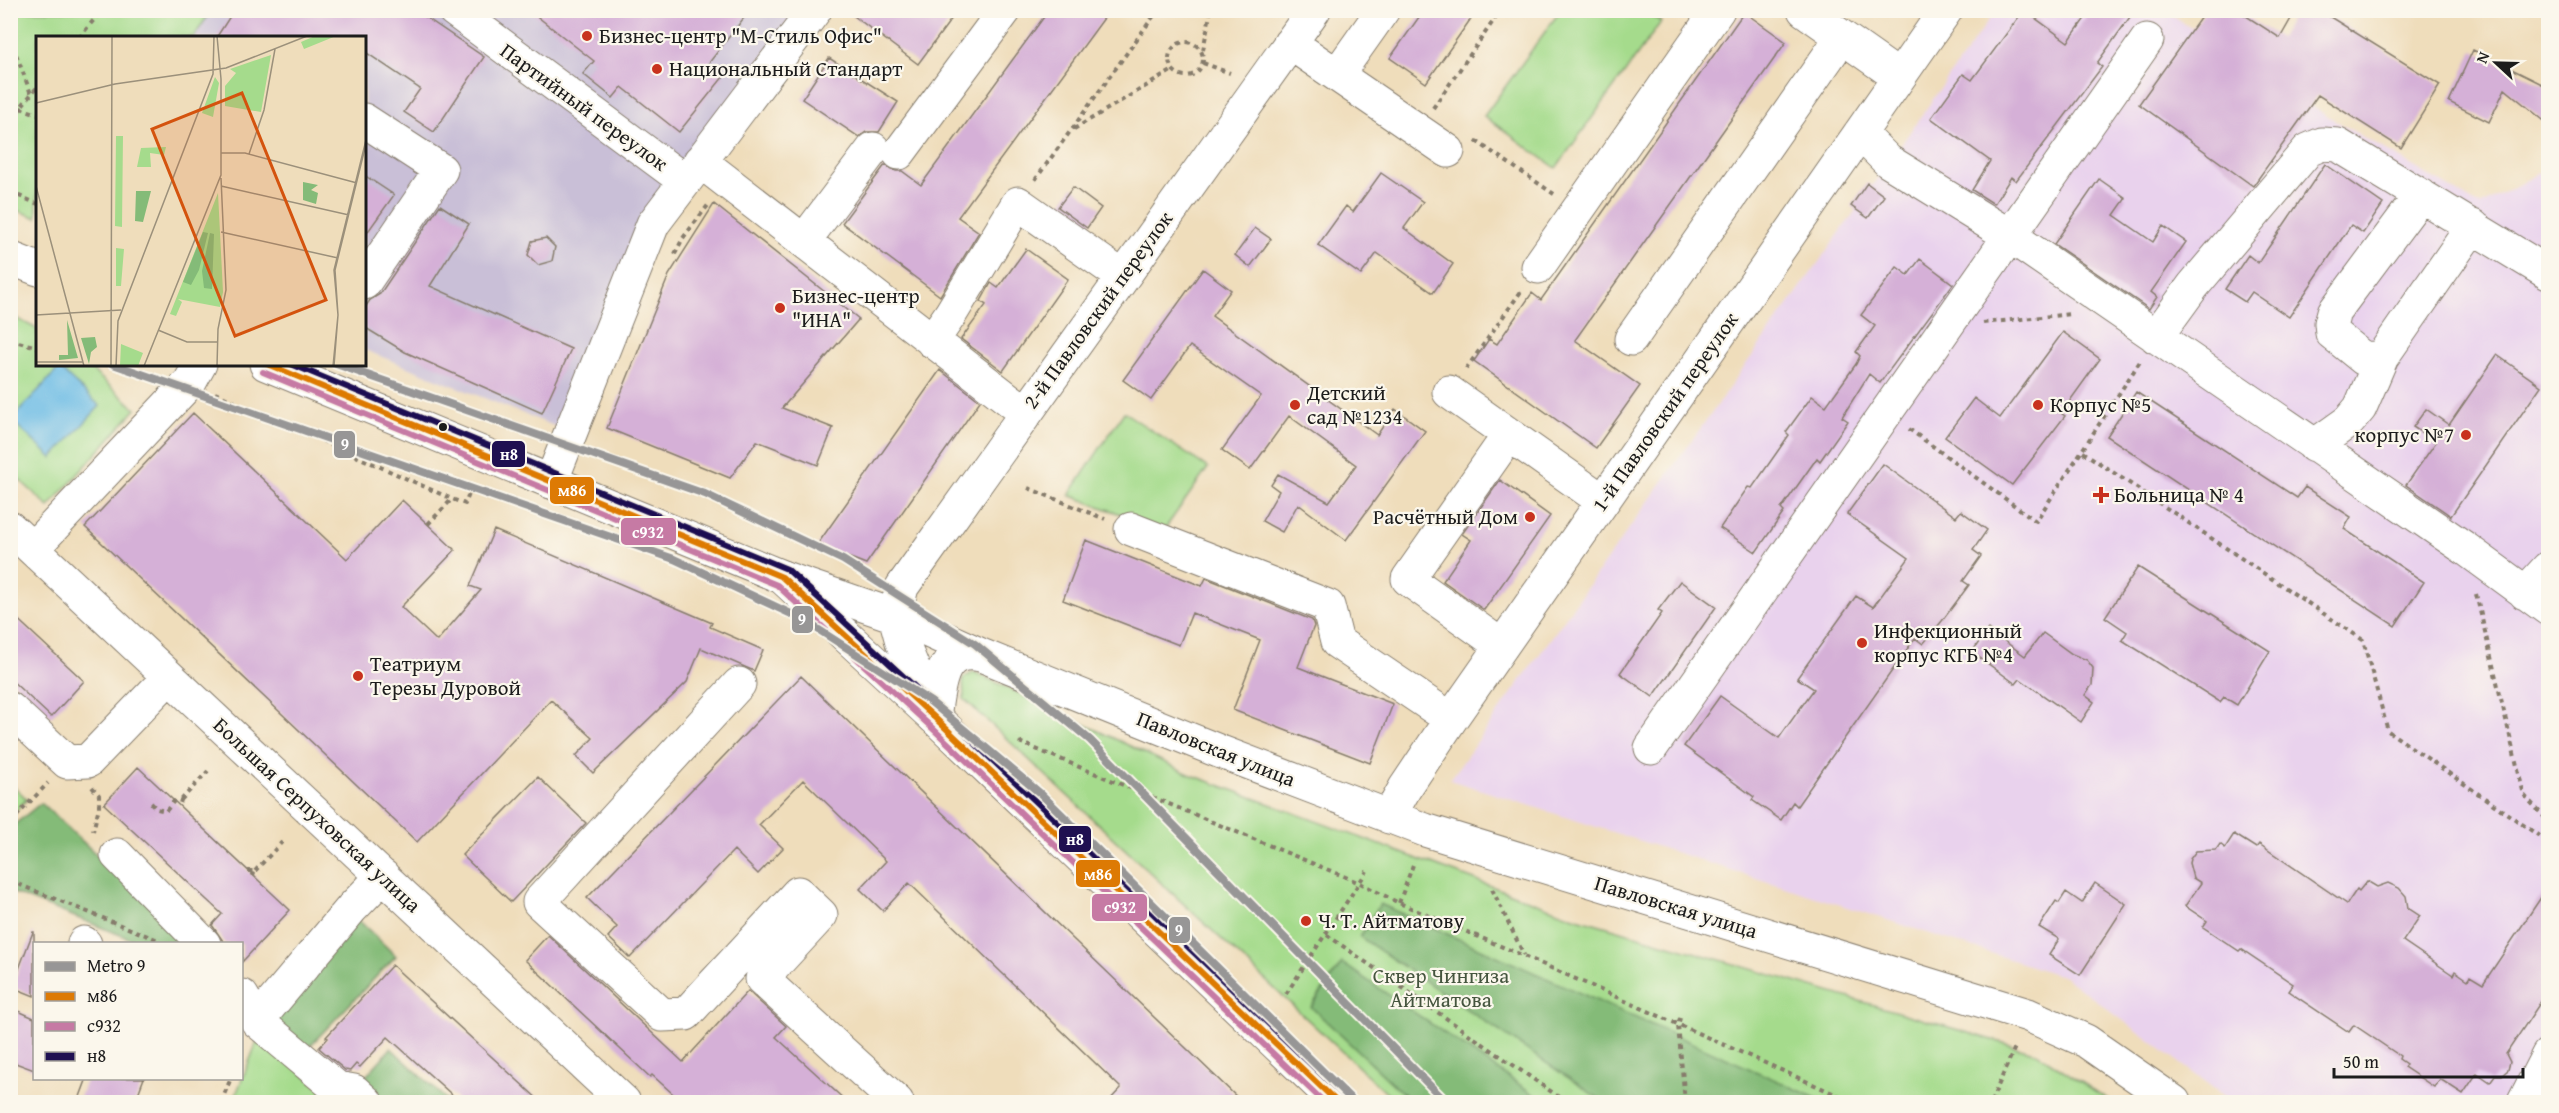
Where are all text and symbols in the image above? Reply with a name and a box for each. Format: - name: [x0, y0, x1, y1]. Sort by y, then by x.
- place label: Бизнес-центр "М-Стиль Офис": [599, 20, 882, 51]
- marker: Бизнес-центр "М-Стиль Офис": [580, 29, 594, 43]
- north arrow: [2466, 33, 2526, 93]
- street label: Партийный переулок: [494, 35, 675, 178]
- inset map: [36, 36, 366, 366]
- text: N: [2469, 48, 2495, 67]
- place label: Национальный Стандарт: [669, 53, 902, 84]
- marker: Национальный Стандарт: [650, 62, 664, 76]
- street label: 2-й Павловский переулок: [1015, 205, 1180, 415]
- place label: Бизнес-центр "ИНА": [792, 280, 920, 335]
- marker: Бизнес-центр "ИНА": [773, 301, 787, 315]
- street label: 1-й Павловский переулок: [1584, 306, 1745, 518]
- place label: Детский сад №1234: [1306, 377, 1403, 432]
- place label: Корпус №5: [2050, 389, 2151, 420]
- marker: Детский сад №1234: [1288, 398, 1302, 412]
- marker: Корпус №5: [2031, 398, 2045, 412]
- place label: корпус №7: [2355, 419, 2454, 450]
- unlabelled marker: [437, 421, 449, 433]
- marker: корпус №7: [2459, 428, 2473, 442]
- line badge: 9: [333, 430, 356, 459]
- text: 9: [341, 432, 349, 456]
- line badge: н8: [491, 440, 526, 468]
- text: н8: [500, 442, 518, 466]
- line badge: м86: [549, 476, 595, 505]
- text: м86: [558, 478, 586, 502]
- place label: Больница № 4: [2114, 479, 2244, 510]
- marker: Больница № 4: [2092, 486, 2110, 504]
- place label: Расчётный Дом: [1373, 501, 1518, 532]
- marker: Расчётный Дом: [1523, 510, 1537, 524]
- line badge: с932: [620, 517, 677, 546]
- text: с932: [632, 520, 664, 544]
- line badge: 9: [791, 605, 814, 634]
- text: 9: [798, 607, 806, 631]
- place label: Инфекционный корпус КГБ №4: [1874, 615, 2022, 670]
- marker: Инфекционный корпус КГБ №4: [1855, 636, 1869, 650]
- place label: Театриум Терезы Дуровой: [370, 648, 521, 703]
- marker: Театриум Терезы Дуровой: [351, 669, 365, 683]
- street label: Павловская улица: [1132, 703, 1300, 794]
- street label: Большая Серпуховская улица: [206, 710, 428, 919]
- line badge: н8: [1058, 825, 1092, 853]
- text: н8: [1066, 827, 1084, 851]
- line badge: м86: [1075, 859, 1121, 888]
- text: м86: [1084, 862, 1112, 886]
- street label: Павловская улица: [1591, 867, 1761, 946]
- line badge: с932: [1091, 893, 1148, 922]
- text: с932: [1104, 895, 1136, 919]
- place label: Ч. Т. Айтматову: [1318, 905, 1465, 936]
- marker: Ч. Т. Айтматову: [1299, 914, 1313, 928]
- line badge: 9: [1168, 916, 1191, 944]
- text: 9: [1175, 918, 1183, 942]
- legend: [33, 942, 243, 1080]
- text: Metro 9: [87, 952, 146, 979]
- park label: Сквер Чингиза Айтматова: [1373, 960, 1509, 1015]
- text: м86: [87, 982, 117, 1009]
- text: с932: [87, 1012, 121, 1039]
- scale bar: [2334, 1041, 2523, 1079]
- text: н8: [87, 1042, 106, 1069]
- text: 50 m: [2343, 1048, 2379, 1075]

